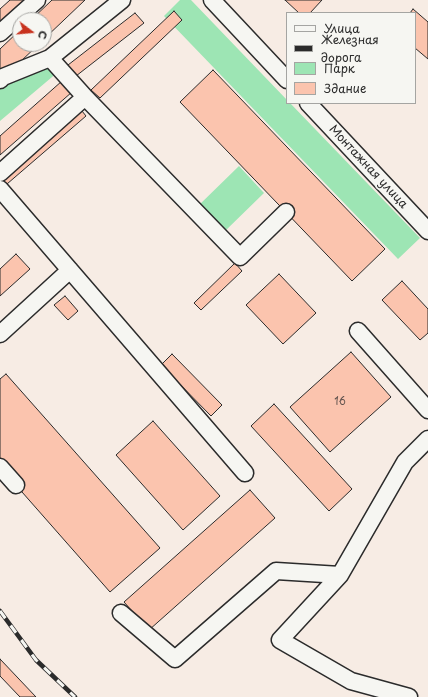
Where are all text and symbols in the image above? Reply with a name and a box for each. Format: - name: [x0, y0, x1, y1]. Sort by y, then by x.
- north arrow: [12, 12, 52, 52]
- legend: [286, 12, 416, 104]
- text: Улица: [324, 19, 360, 37]
- text: С: [34, 29, 52, 41]
- text: Железная дорога: [321, 30, 379, 66]
- text: Парк: [324, 59, 355, 77]
- text: Здание: [324, 79, 366, 97]
- street label: Монтажная улица: [326, 122, 410, 212]
- house number: 16: [334, 396, 346, 408]

